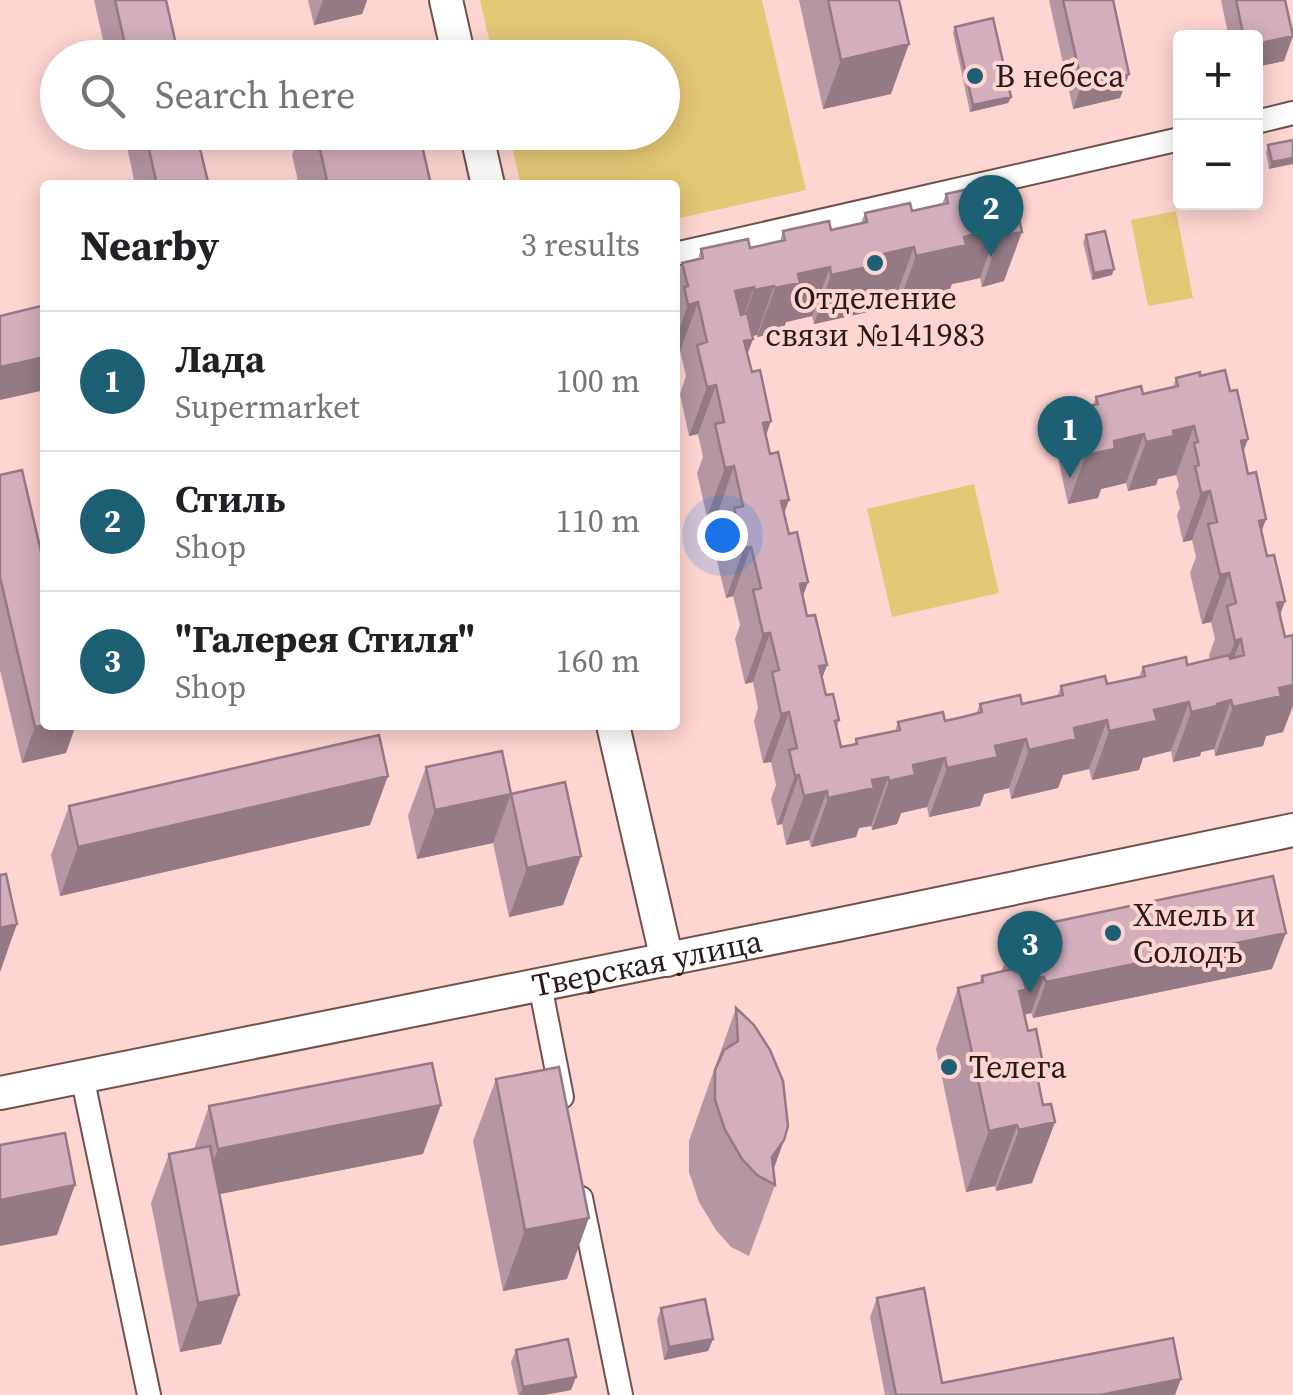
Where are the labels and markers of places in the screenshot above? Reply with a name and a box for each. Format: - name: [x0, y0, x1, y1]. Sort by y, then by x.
- place label: В небеса: [995, 54, 1125, 98]
- marker: В небеса: [964, 65, 986, 87]
- pin: 2: [958, 174, 1024, 257]
- marker: Отделение связи №141983: [864, 252, 886, 274]
- place label: Отделение связи №141983: [765, 276, 985, 357]
- pin: 1: [1038, 396, 1102, 478]
- place label: Хмель и Солодъ: [1133, 893, 1256, 974]
- pin: 3: [998, 910, 1062, 993]
- marker: Хмель и Солодъ: [1102, 922, 1124, 944]
- place label: Телега: [969, 1045, 1068, 1089]
- marker: Телега: [938, 1056, 960, 1078]

